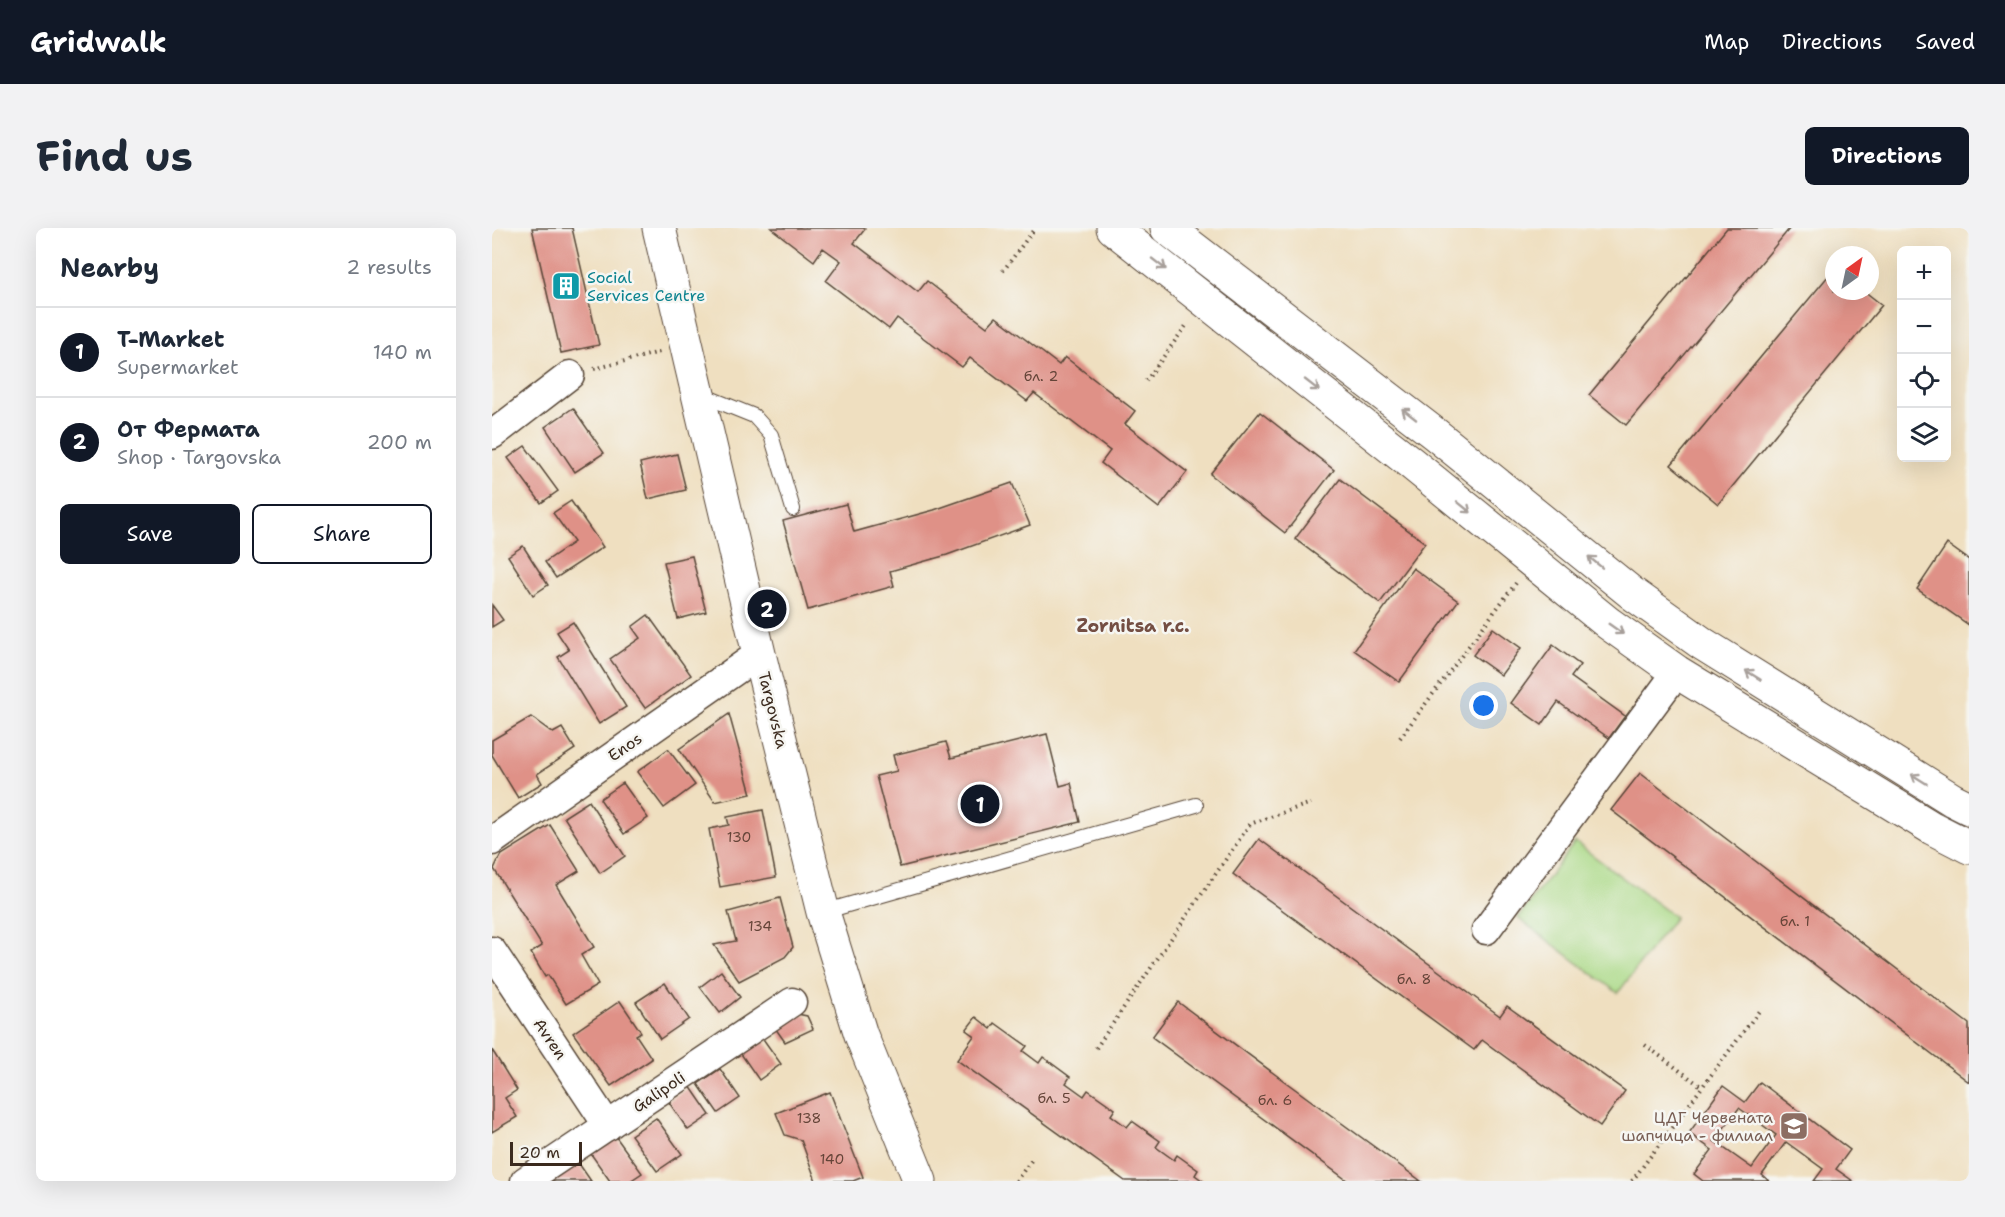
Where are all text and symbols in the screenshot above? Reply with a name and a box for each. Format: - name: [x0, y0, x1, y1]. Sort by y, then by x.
- text: Gridwalk: [30, 23, 167, 61]
- text: Map: [1704, 28, 1749, 56]
- text: Directions: [1782, 28, 1882, 56]
- text: Saved: [1915, 28, 1975, 56]
- button: Directions: [1805, 127, 1969, 185]
- text: Find us: [36, 128, 193, 184]
- north arrow: [1825, 246, 1879, 300]
- map controls: [1897, 246, 1951, 462]
- button: +: [1897, 246, 1951, 300]
- text: Nearby: [60, 250, 159, 285]
- text: 2 results: [346, 254, 432, 280]
- one-way arrow: [1151, 258, 1167, 271]
- place label: Social Services Centre: [587, 267, 705, 306]
- building icon: Social Services Centre: [550, 270, 582, 302]
- button: −: [1897, 300, 1951, 354]
- text: T-Market: [117, 325, 225, 354]
- text: 1: [75, 339, 84, 365]
- text: 140 m: [373, 339, 432, 365]
- text: Supermarket: [117, 354, 239, 380]
- button: locate: [1897, 354, 1951, 408]
- house number: бл. 2: [1024, 367, 1058, 385]
- one-way arrow: [1304, 379, 1320, 392]
- one-way arrow: [1402, 408, 1418, 421]
- button: layers: [1897, 408, 1951, 462]
- text: От Фермата: [117, 415, 260, 444]
- text: 2: [73, 429, 87, 455]
- text: 200 m: [367, 429, 432, 455]
- text: Shop · Targovska: [117, 444, 281, 470]
- one-way arrow: [1456, 500, 1472, 513]
- button: Save: [60, 504, 240, 564]
- button: Share: [252, 504, 432, 564]
- one-way arrow: [1587, 556, 1603, 569]
- pin: 2: [748, 586, 786, 632]
- district label: Zornitsa r.c.: [1076, 614, 1190, 638]
- one-way arrow: [1608, 622, 1624, 635]
- street label: Targovska: [753, 669, 793, 751]
- one-way arrow: [1745, 669, 1762, 681]
- your location: [1469, 691, 1498, 720]
- street label: Enos: [604, 728, 646, 766]
- one-way arrow: [1910, 772, 1927, 785]
- pin: 1: [960, 782, 1000, 826]
- house number: 130: [727, 828, 751, 846]
- house number: бл. 1: [1780, 912, 1810, 930]
- house number: 134: [748, 917, 772, 935]
- house number: бл. 8: [1397, 970, 1431, 988]
- street label: Avren: [529, 1014, 571, 1064]
- street label: Galipoli: [629, 1067, 689, 1117]
- house number: бл. 5: [1037, 1089, 1071, 1107]
- house number: бл. 6: [1258, 1091, 1292, 1109]
- place label: ЦДГ Червената шапчица - филиал: [1622, 1107, 1773, 1146]
- house number: 138: [797, 1109, 821, 1127]
- school or university icon: ЦДГ Червената шапчица - филиал: [1778, 1110, 1810, 1142]
- scale bar: [510, 1139, 582, 1166]
- text: 20 m: [519, 1142, 560, 1163]
- house number: 140: [820, 1150, 844, 1168]

